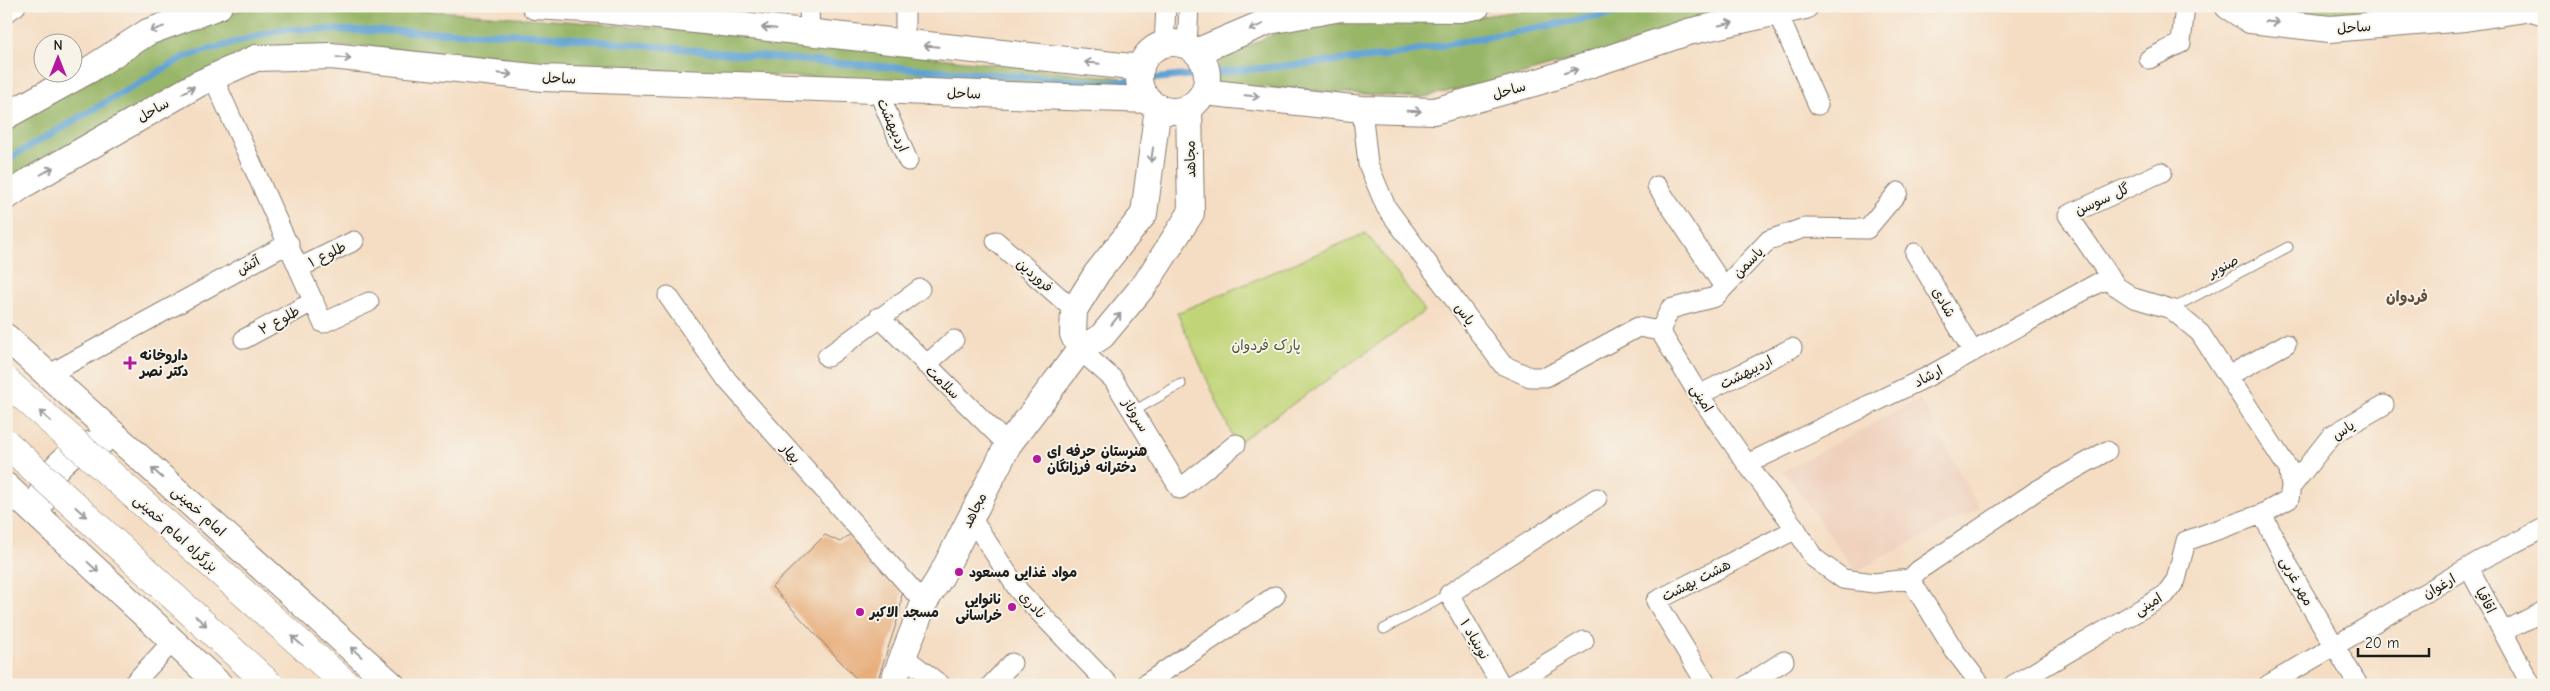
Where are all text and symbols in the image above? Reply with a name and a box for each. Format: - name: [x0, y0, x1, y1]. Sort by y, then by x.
- one-way arrow: [2264, 17, 2280, 27]
- street label: ساحل: [2336, 18, 2372, 37]
- one-way arrow: [1718, 19, 1734, 28]
- one-way arrow: [761, 23, 777, 33]
- one-way arrow: [1249, 23, 1264, 32]
- one-way arrow: [149, 25, 165, 34]
- north arrow: [32, 32, 82, 82]
- text: N: [53, 37, 63, 54]
- one-way arrow: [923, 41, 939, 51]
- one-way arrow: [335, 53, 351, 63]
- one-way arrow: [1084, 58, 1100, 68]
- one-way arrow: [1562, 65, 1578, 75]
- one-way arrow: [497, 69, 513, 79]
- street label: ساحل: [542, 69, 576, 88]
- street label: ساحل: [1490, 78, 1528, 103]
- one-way arrow: [181, 84, 195, 94]
- street label: ساحل: [947, 84, 981, 103]
- one-way arrow: [1244, 91, 1260, 101]
- street label: ساحل: [134, 95, 172, 126]
- street label: اردیبهشت: [873, 96, 912, 155]
- one-way arrow: [1406, 106, 1422, 115]
- street label: مجاهد: [1182, 140, 1199, 178]
- one-way arrow: [1146, 147, 1156, 163]
- one-way arrow: [40, 165, 54, 175]
- street label: گل سوسن: [2072, 180, 2132, 219]
- street label: طلوع ۱: [306, 238, 350, 273]
- street label: یاسمن: [1729, 243, 1767, 281]
- street label: صنوبر: [2204, 251, 2242, 283]
- street label: آتش: [234, 252, 263, 279]
- street label: فروردین: [1013, 255, 1056, 296]
- street label: شادی: [1928, 284, 1959, 320]
- district label: فردوان: [2386, 288, 2428, 306]
- street label: یاس: [1451, 300, 1479, 329]
- street label: طلوع ۲: [256, 302, 304, 340]
- one-way arrow: [1111, 313, 1122, 326]
- park label: پارک فردوان: [1231, 337, 1301, 355]
- place label: داروخانه دکتر نصر: [138, 347, 188, 380]
- street label: اردیبهشت: [1717, 352, 1775, 393]
- marker: داروخانه دکتر نصر: [124, 357, 136, 369]
- street label: سلامت: [922, 362, 963, 403]
- street label: ارشاد: [1911, 362, 1946, 391]
- street label: امینی: [1686, 381, 1717, 415]
- street label: سروناز: [1118, 395, 1152, 435]
- one-way arrow: [39, 410, 52, 422]
- street label: یاس: [2329, 417, 2358, 444]
- street label: بهار: [777, 439, 804, 467]
- place label: هنرستان حرفه ای دخترانه فرزانگان: [1047, 443, 1147, 476]
- marker: هنرستان حرفه ای دخترانه فرزانگان: [1031, 453, 1043, 465]
- one-way arrow: [151, 467, 164, 479]
- street label: امام خمینی: [167, 483, 229, 542]
- street label: مجاهد: [958, 490, 990, 531]
- street label: بزرگراه امام خمینی: [129, 491, 221, 577]
- one-way arrow: [75, 506, 87, 518]
- street label: مهر غربی: [2276, 554, 2317, 609]
- street label: هشت بهشت: [1659, 556, 1734, 605]
- one-way arrow: [87, 561, 100, 573]
- place label: مواد غذایی مسعود: [969, 564, 1077, 582]
- marker: مواد غذایی مسعود: [953, 566, 965, 578]
- street label: ارغوان: [2420, 570, 2459, 603]
- street label: اقاقیا: [2472, 584, 2499, 616]
- street label: نادری: [1016, 588, 1050, 623]
- street label: امینی: [2131, 589, 2165, 620]
- place label: نانوایی خراسانی: [956, 591, 1002, 624]
- marker: نانوایی خراسانی: [1006, 601, 1018, 613]
- place label: مسجد الاکبر: [868, 604, 939, 621]
- marker: مسجد الاکبر: [854, 606, 866, 618]
- one-way arrow: [194, 615, 207, 627]
- street label: نوبنیاد ۱: [1456, 616, 1493, 663]
- scale bar: [2358, 626, 2429, 658]
- text: 20 m: [2365, 634, 2399, 652]
- one-way arrow: [291, 635, 304, 646]
- one-way arrow: [349, 646, 362, 658]

